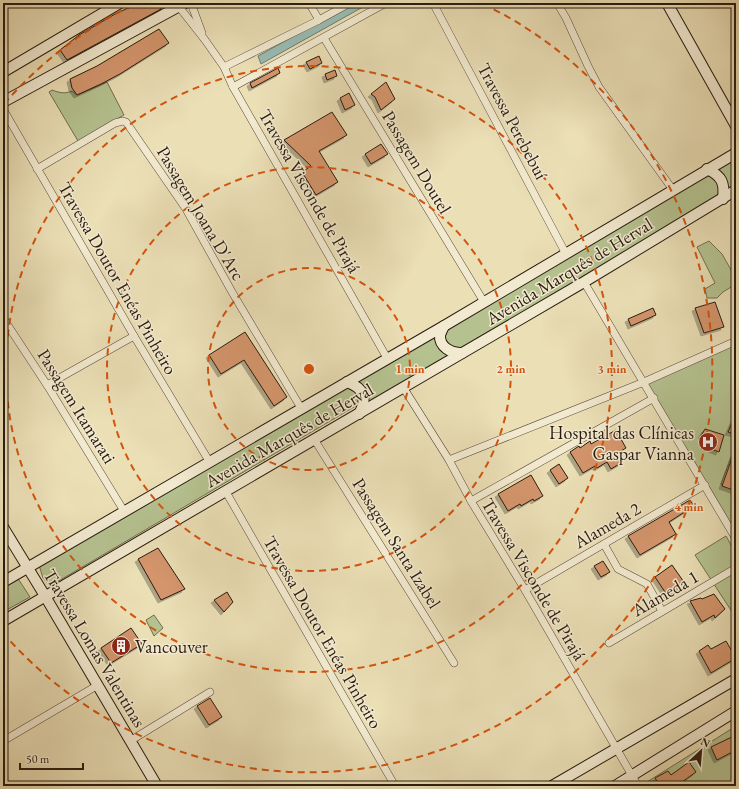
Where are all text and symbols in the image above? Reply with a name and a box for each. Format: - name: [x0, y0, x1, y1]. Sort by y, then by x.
- street label: Travessa Perebebuí: [473, 59, 554, 184]
- street label: Travessa Visconde de Pirajá: [254, 105, 367, 278]
- street label: Passagem Doutel: [377, 106, 457, 218]
- street label: Passagem Joana D'Arc: [152, 142, 250, 284]
- street label: Travessa Doutor Enéas Pinheiro: [53, 177, 183, 379]
- street label: Avenida Marquês de Herval: [481, 212, 656, 330]
- street label: Passagem Itamarati: [33, 344, 122, 468]
- text: 1 min: [395, 361, 425, 377]
- text: 2 min: [496, 361, 526, 377]
- text: 3 min: [597, 361, 627, 377]
- centre of rings: [302, 362, 316, 376]
- street label: Avenida Marquês de Herval: [200, 377, 377, 493]
- place label: Hospital das Clínicas Gaspar Vianna: [549, 421, 695, 465]
- hospital icon: Hospital das Clínicas Gaspar Vianna: [697, 431, 719, 453]
- street label: Passagem Santa Izabel: [348, 473, 446, 613]
- street label: Travessa Visconde de Pirajá: [476, 494, 592, 665]
- street label: Alameda 2: [569, 497, 645, 554]
- text: 4 min: [674, 499, 704, 515]
- street label: Travessa Doutor Enéas Pinheiro: [258, 531, 388, 733]
- street label: Travessa Lomas Valentinas: [39, 565, 152, 732]
- street label: Alameda 1: [627, 565, 703, 622]
- building icon: Vancouver: [110, 635, 132, 657]
- place label: Vancouver: [135, 635, 208, 658]
- north arrow: [681, 731, 721, 771]
- text: N: [698, 734, 713, 750]
- scale bar: [20, 745, 83, 771]
- text: 50 m: [26, 751, 50, 767]

